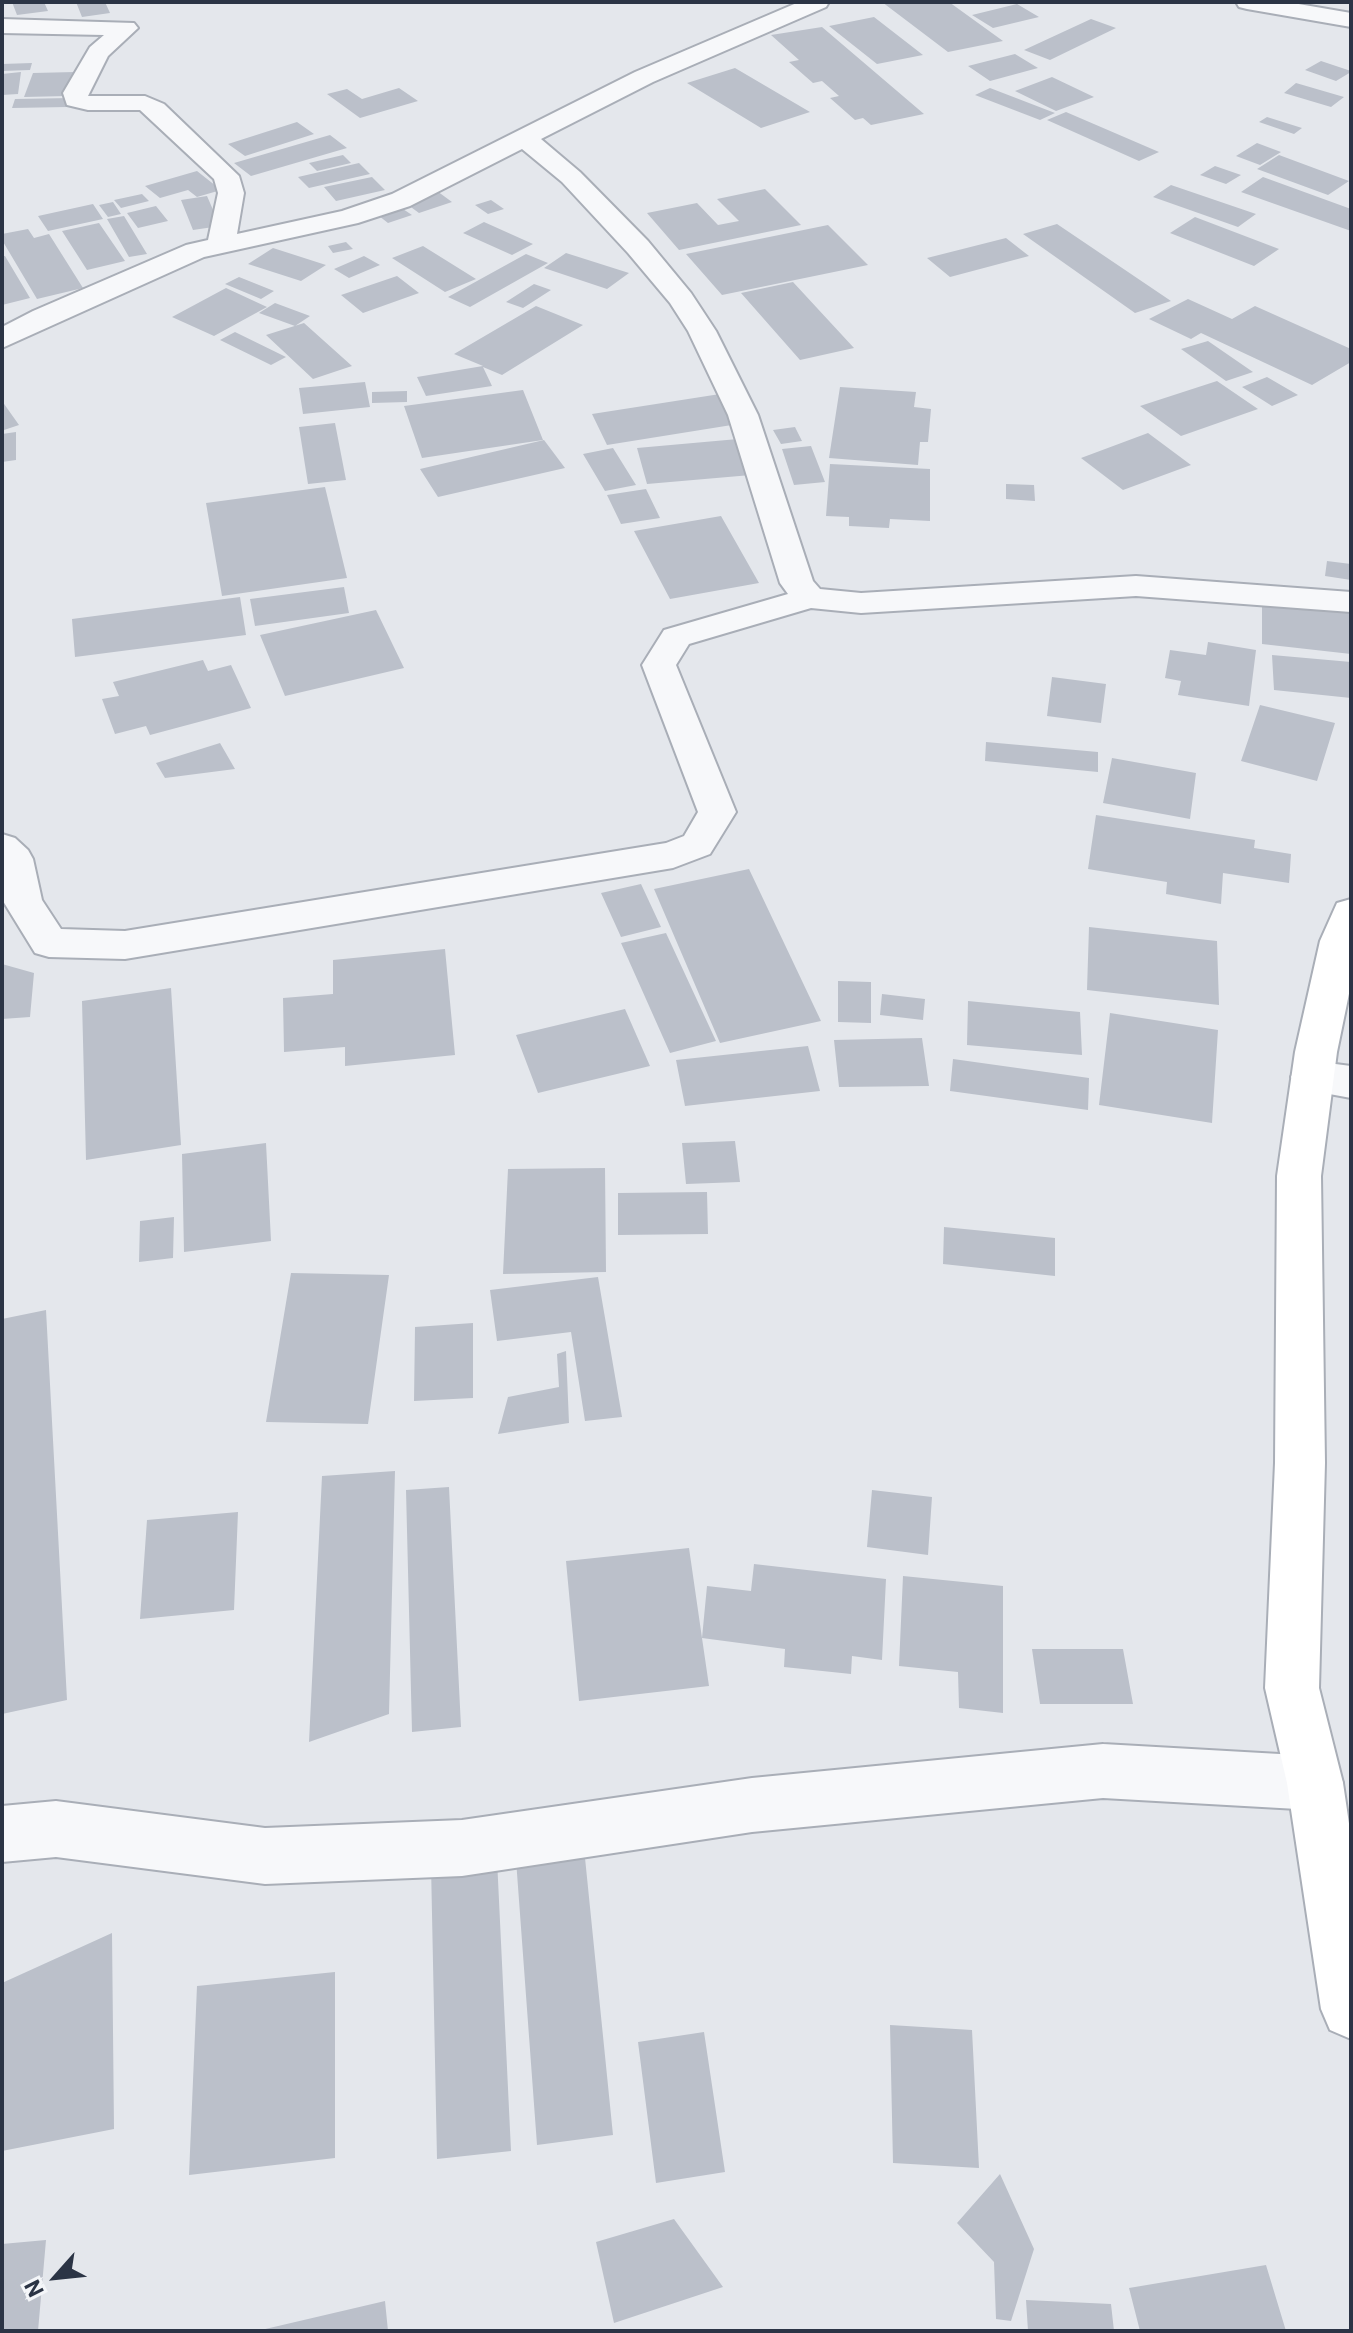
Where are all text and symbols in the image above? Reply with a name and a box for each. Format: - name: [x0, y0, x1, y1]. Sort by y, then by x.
- north arrow: [16, 2237, 96, 2317]
- text: N: [20, 2276, 49, 2301]

